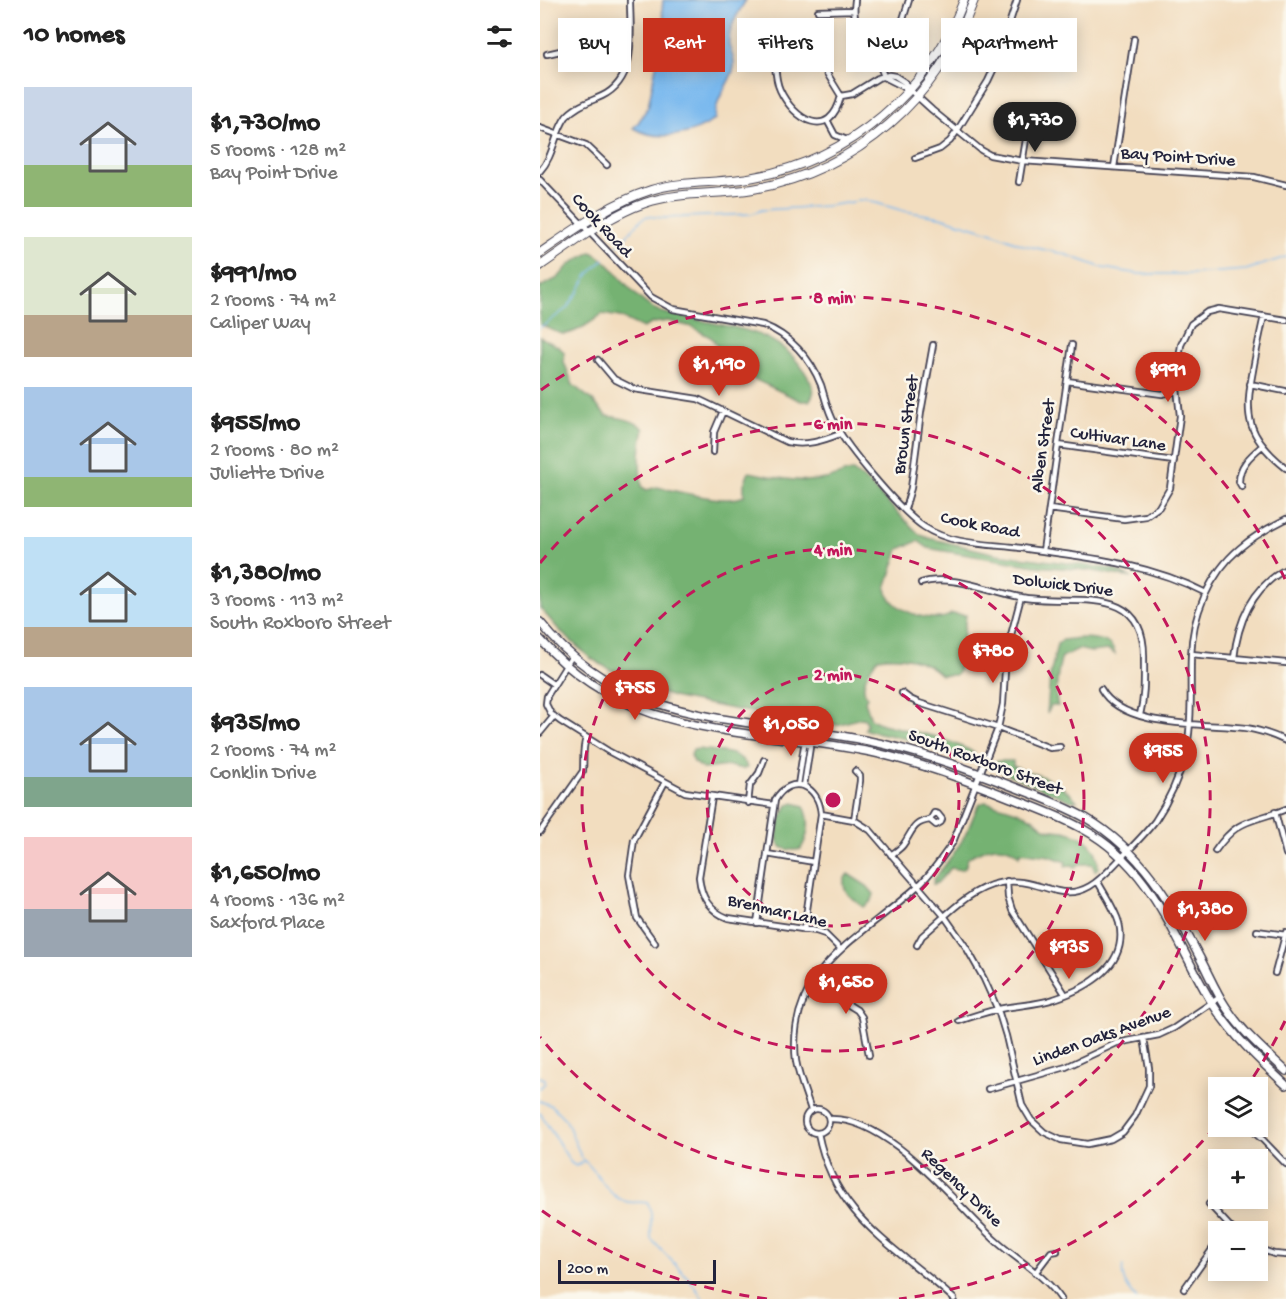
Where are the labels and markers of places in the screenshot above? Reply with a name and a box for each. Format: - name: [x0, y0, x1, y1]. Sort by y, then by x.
- pin: $1,730: [986, 102, 1084, 153]
- pin: $1,190: [670, 346, 768, 397]
- pin: $991: [1132, 352, 1204, 403]
- pin: $780: [957, 633, 1029, 684]
- pin: $755: [599, 670, 671, 721]
- pin: $1,050: [742, 706, 840, 757]
- pin: $955: [1127, 733, 1199, 784]
- centre of rings: [823, 790, 843, 810]
- pin: $1,380: [1156, 891, 1254, 942]
- pin: $935: [1033, 929, 1105, 980]
- pin: $1,650: [797, 964, 895, 1015]

